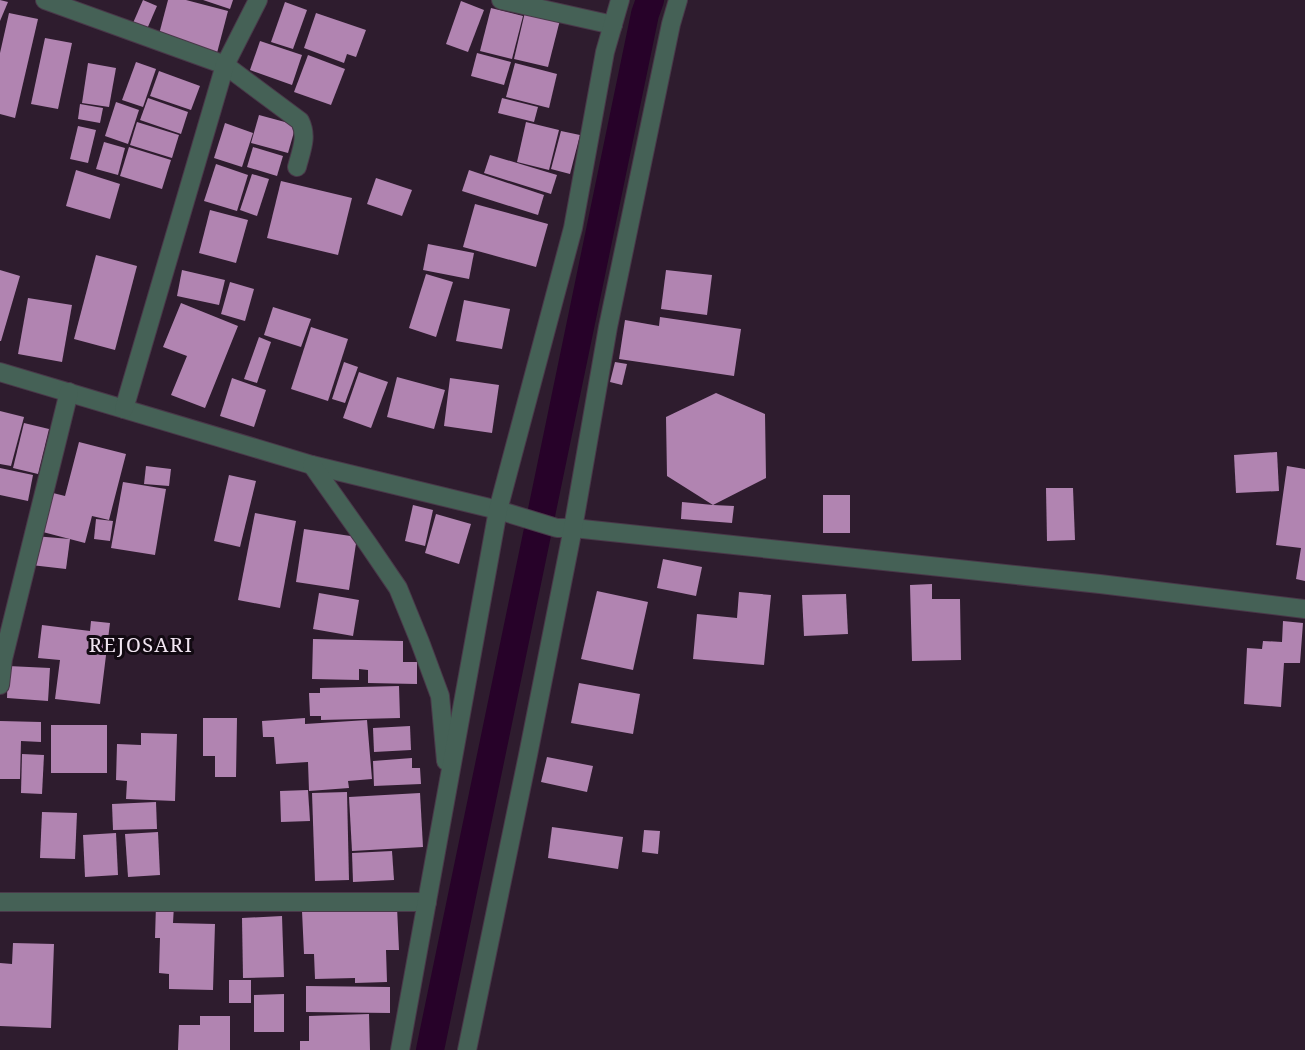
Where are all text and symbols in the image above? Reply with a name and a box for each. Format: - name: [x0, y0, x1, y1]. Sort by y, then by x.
- district label: REJOSARI: [89, 631, 193, 658]

